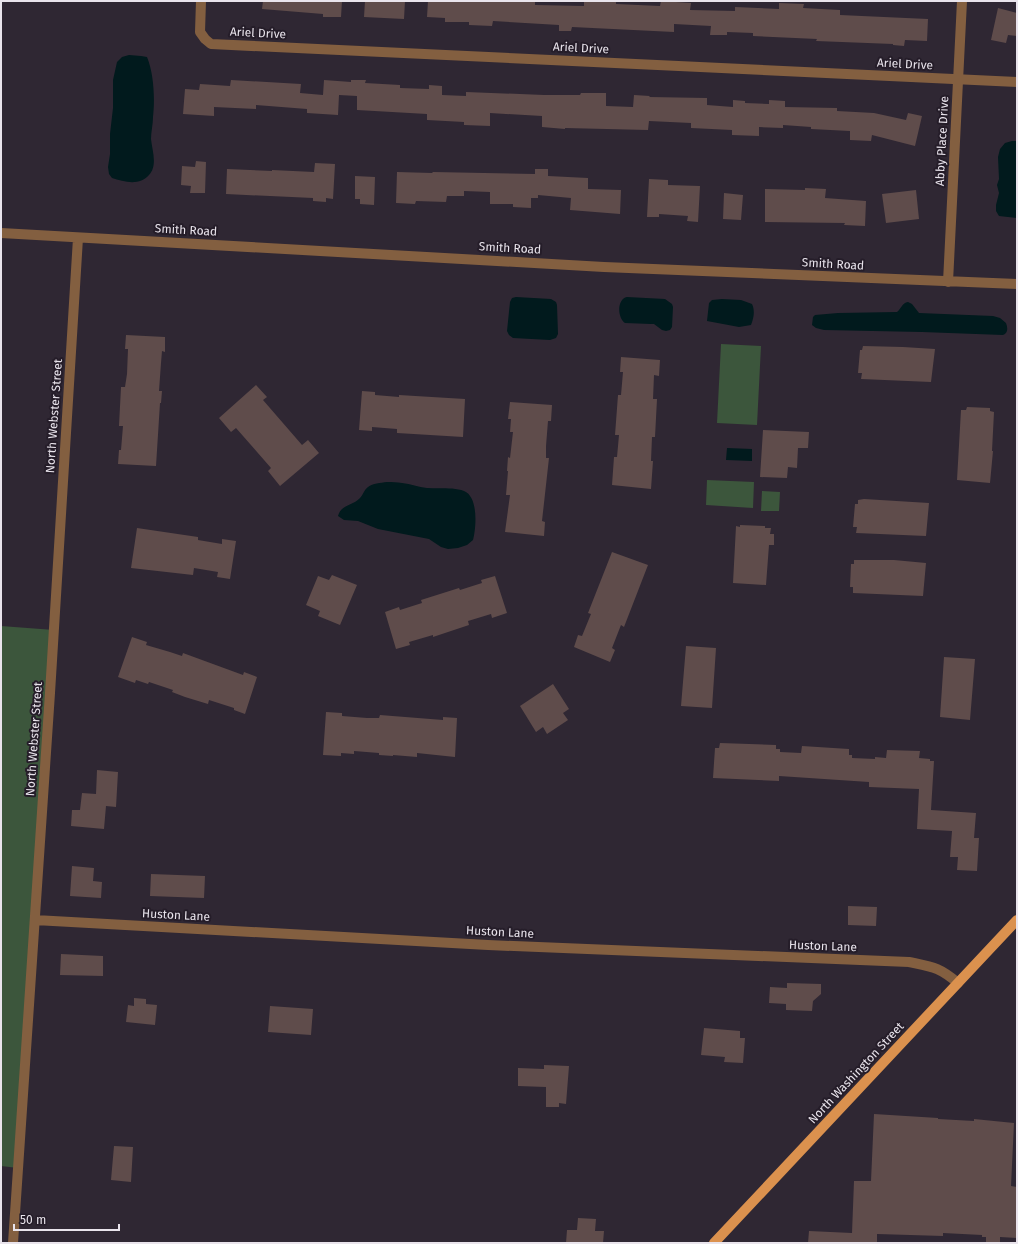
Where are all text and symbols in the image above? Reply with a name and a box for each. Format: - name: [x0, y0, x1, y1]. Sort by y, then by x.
- street label: Ariel Drive: [230, 25, 286, 41]
- street label: Ariel Drive: [553, 40, 609, 56]
- street label: Ariel Drive: [877, 56, 933, 72]
- street label: Abby Place Drive: [933, 96, 951, 186]
- street label: Smith Road: [154, 221, 218, 239]
- street label: Smith Road: [478, 239, 542, 257]
- street label: Smith Road: [801, 255, 865, 273]
- street label: North Webster Street: [43, 358, 65, 474]
- street label: North Webster Street: [23, 681, 45, 797]
- street label: Huston Lane: [142, 906, 210, 924]
- street label: Huston Lane: [466, 923, 534, 941]
- street label: Huston Lane: [789, 938, 857, 954]
- street label: North Washington Street: [805, 1019, 907, 1127]
- scale bar: [14, 1206, 119, 1232]
- text: 50 m: [20, 1213, 46, 1227]

